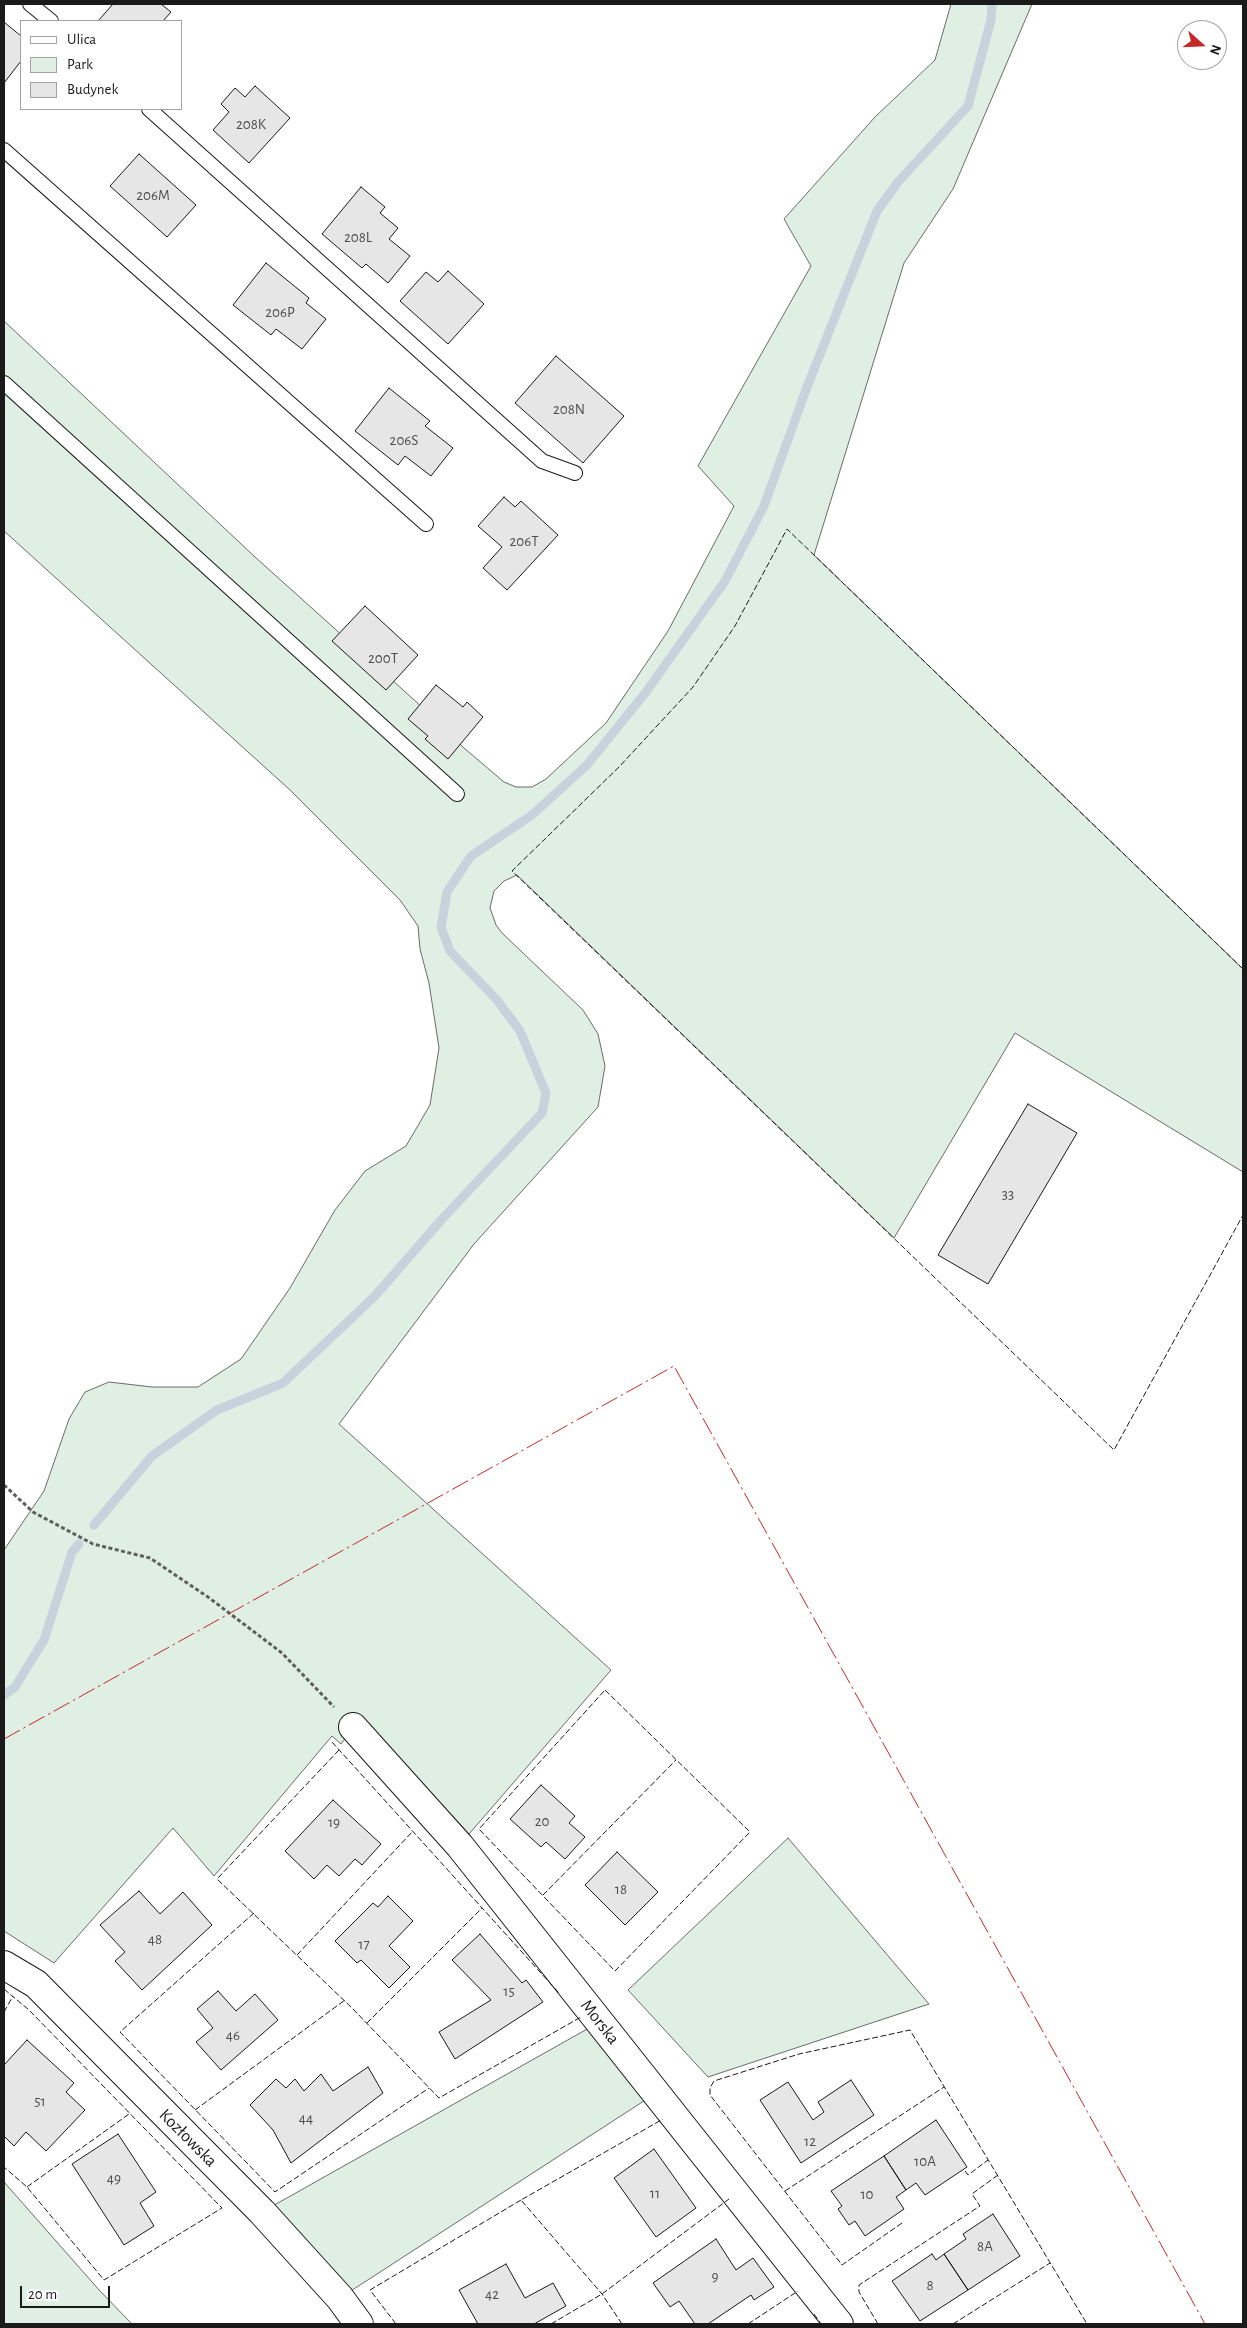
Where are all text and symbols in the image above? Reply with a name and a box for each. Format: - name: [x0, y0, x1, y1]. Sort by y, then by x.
- legend: [20, 20, 182, 110]
- north arrow: [1177, 20, 1227, 70]
- text: Ulica: [67, 32, 96, 47]
- text: N: [1207, 43, 1223, 57]
- text: Park: [67, 57, 93, 72]
- text: Budynek: [67, 82, 118, 97]
- house number: 208K: [236, 115, 266, 133]
- house number: 206M: [136, 186, 170, 204]
- house number: 208L: [344, 228, 372, 246]
- house number: 206P: [265, 303, 295, 321]
- house number: 208N: [553, 400, 585, 418]
- house number: 206S: [390, 431, 418, 449]
- house number: 206T: [509, 532, 539, 550]
- house number: 200T: [368, 649, 398, 667]
- house number: 33: [1002, 1185, 1014, 1203]
- house number: 20: [535, 1812, 549, 1830]
- house number: 19: [328, 1813, 340, 1831]
- house number: 18: [615, 1880, 627, 1898]
- house number: 48: [148, 1930, 162, 1948]
- house number: 17: [358, 1935, 370, 1953]
- house number: 15: [503, 1982, 515, 2000]
- street label: Morska: [576, 1995, 624, 2049]
- house number: 46: [226, 2026, 240, 2044]
- house number: 51: [34, 2092, 46, 2110]
- street label: Kozłowska: [154, 2104, 222, 2172]
- house number: 44: [299, 2109, 313, 2127]
- house number: 12: [804, 2132, 816, 2150]
- house number: 10A: [914, 2152, 936, 2170]
- house number: 49: [107, 2169, 121, 2187]
- house number: 11: [650, 2184, 660, 2202]
- house number: 10: [860, 2185, 874, 2203]
- house number: 8A: [977, 2237, 993, 2255]
- house number: 9: [711, 2267, 719, 2285]
- scale bar: [22, 2276, 112, 2308]
- house number: 8: [926, 2276, 934, 2294]
- house number: 42: [485, 2285, 499, 2303]
- text: 20 m: [28, 2287, 57, 2302]

